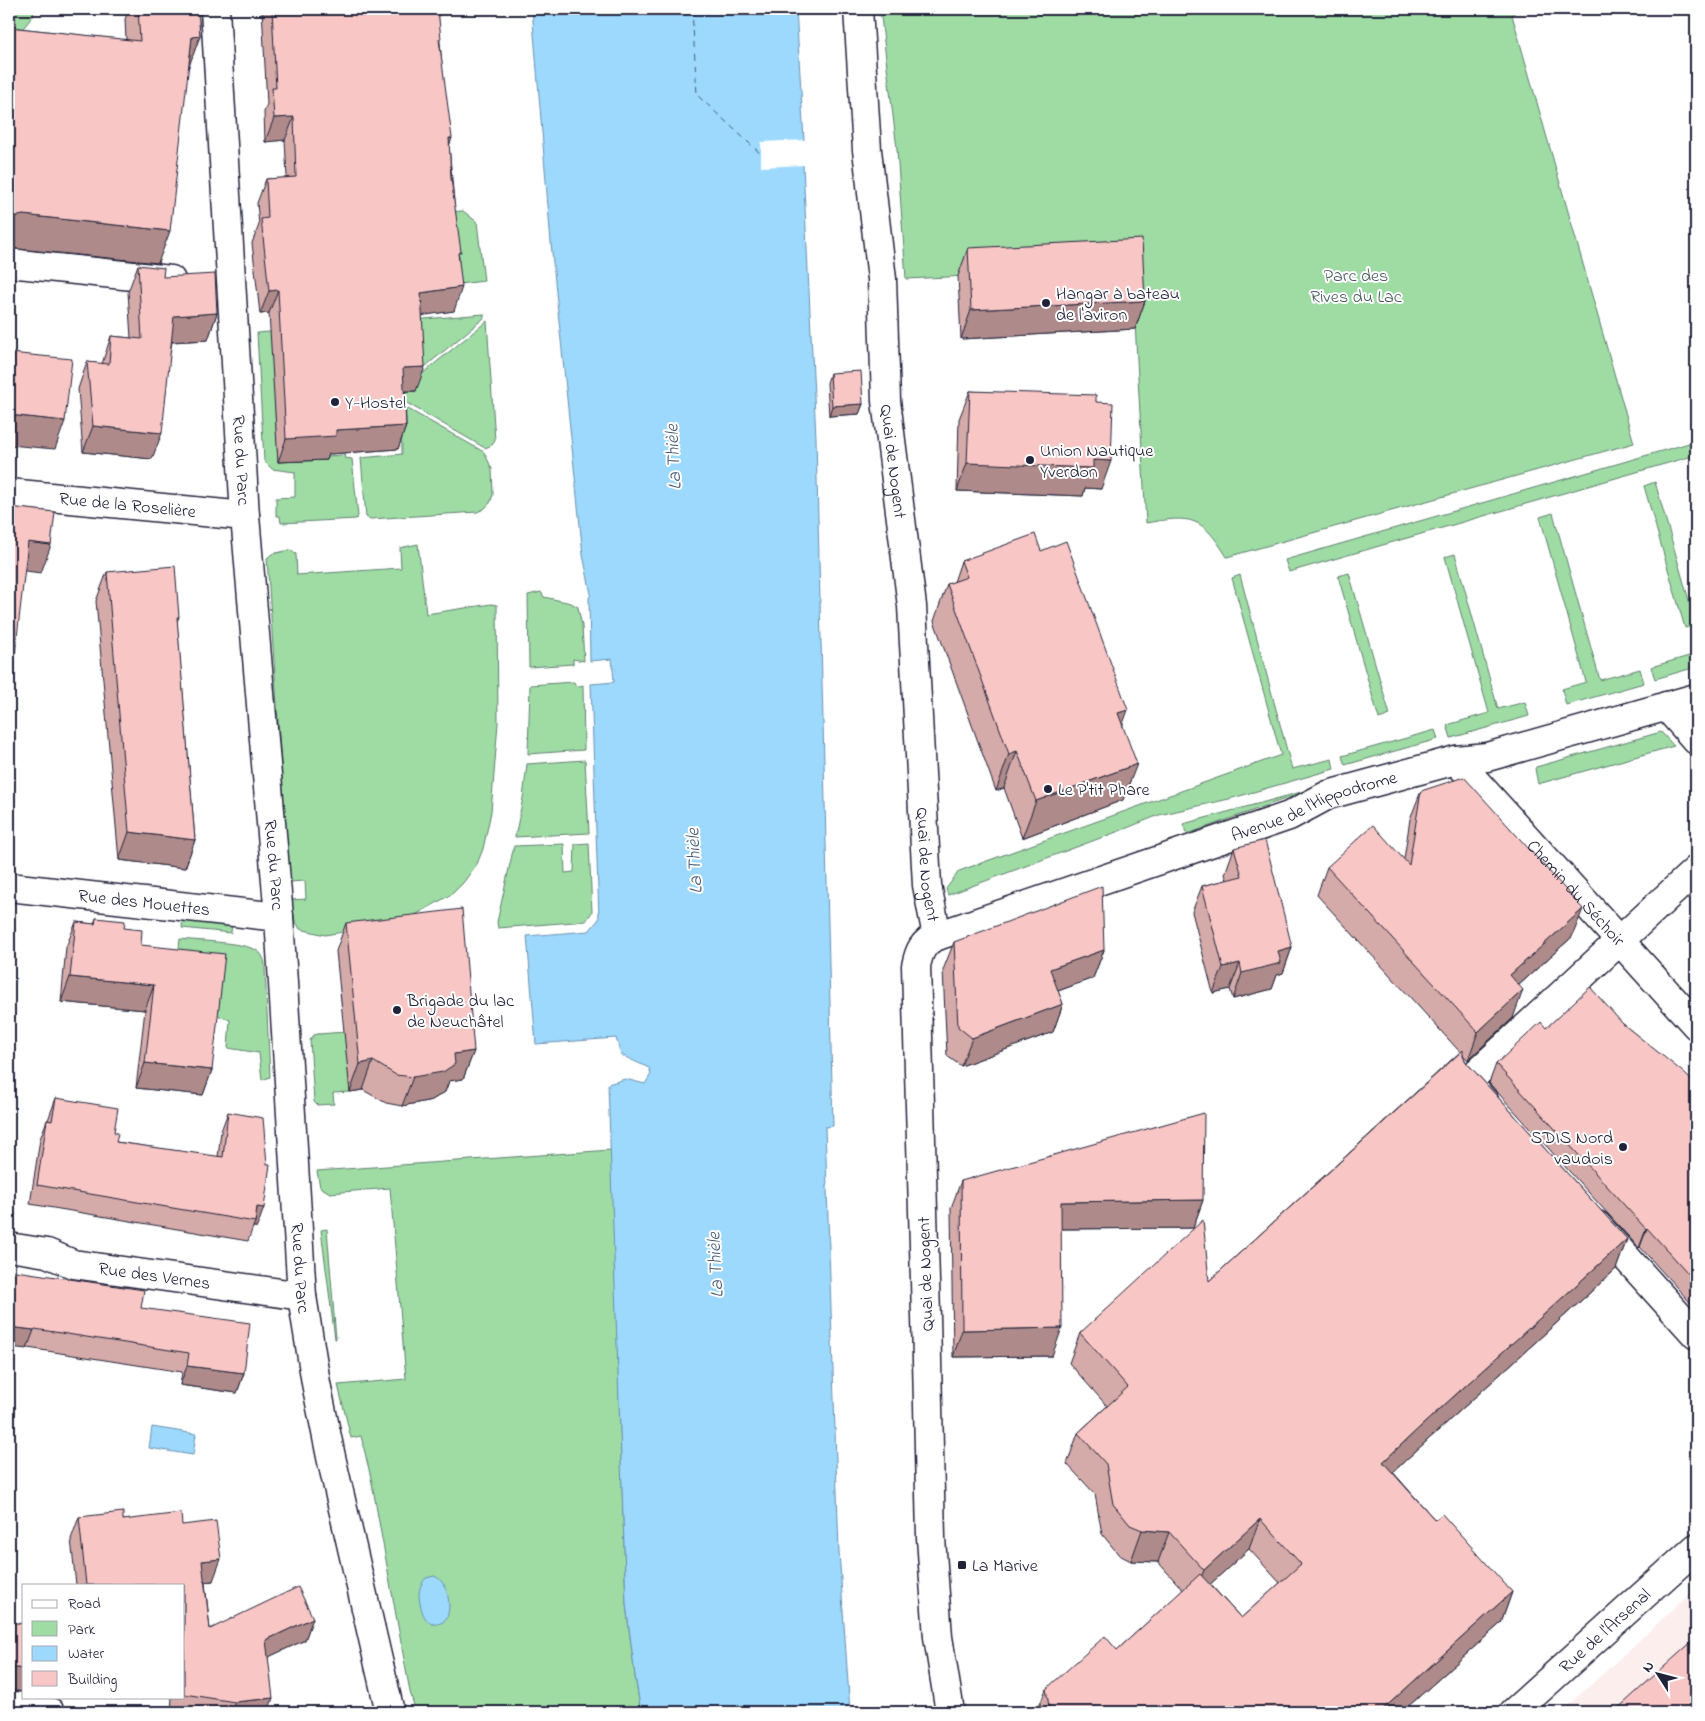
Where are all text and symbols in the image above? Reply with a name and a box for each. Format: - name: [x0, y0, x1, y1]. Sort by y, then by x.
- park label: Parc des Rives du Lac: [1310, 264, 1402, 311]
- place label: Hangar à bateau de l'aviron: [1056, 282, 1180, 329]
- marker: Hangar à bateau de l'aviron: [1040, 297, 1052, 309]
- place label: Y-Hostel: [345, 391, 406, 417]
- marker: Y-Hostel: [329, 396, 341, 408]
- street label: Quai de Nogent: [872, 403, 912, 520]
- street label: Rue du Parc: [224, 414, 255, 506]
- water label: La Thièle: [659, 422, 690, 490]
- place label: Union Nautique Yverdon: [1040, 439, 1154, 486]
- marker: Union Nautique Yverdon: [1024, 454, 1036, 466]
- street label: Rue de la Roselière: [58, 487, 198, 526]
- street label: Avenue de l'Hippodrome: [1228, 765, 1401, 850]
- place label: Le P'tit Phare: [1058, 778, 1150, 804]
- marker: Le P'tit Phare: [1042, 783, 1054, 795]
- street label: Quai de Nogent: [908, 807, 945, 924]
- street label: Rue du Parc: [256, 819, 289, 911]
- water label: La Thièle: [680, 826, 711, 894]
- street label: Chemin du Séchoir: [1519, 835, 1630, 954]
- street label: Rue des Mouettes: [77, 884, 211, 924]
- place label: Brigade du lac de Neuchâtel: [406, 989, 514, 1036]
- marker: Brigade du lac de Neuchâtel: [391, 1004, 403, 1016]
- place label: SDIS Nord vaudois: [1531, 1126, 1613, 1173]
- marker: SDIS Nord vaudois: [1617, 1141, 1629, 1153]
- street label: Quai de Nogent: [912, 1216, 943, 1332]
- street label: Rue du Parc: [283, 1222, 316, 1315]
- water label: La Thièle: [701, 1230, 732, 1298]
- street label: Rue des Vernes: [97, 1257, 212, 1298]
- place label: La Marive: [972, 1554, 1039, 1580]
- marker: La Marive: [956, 1559, 968, 1571]
- street label: Rue de l'Arsenal: [1554, 1583, 1658, 1680]
- legend: [22, 1584, 185, 1698]
- text: Road: [68, 1593, 101, 1615]
- text: Park: [68, 1619, 96, 1641]
- text: Water: [68, 1643, 104, 1665]
- north arrow: [1632, 1648, 1682, 1698]
- text: N: [1637, 1657, 1660, 1677]
- text: Building: [67, 1669, 117, 1692]

